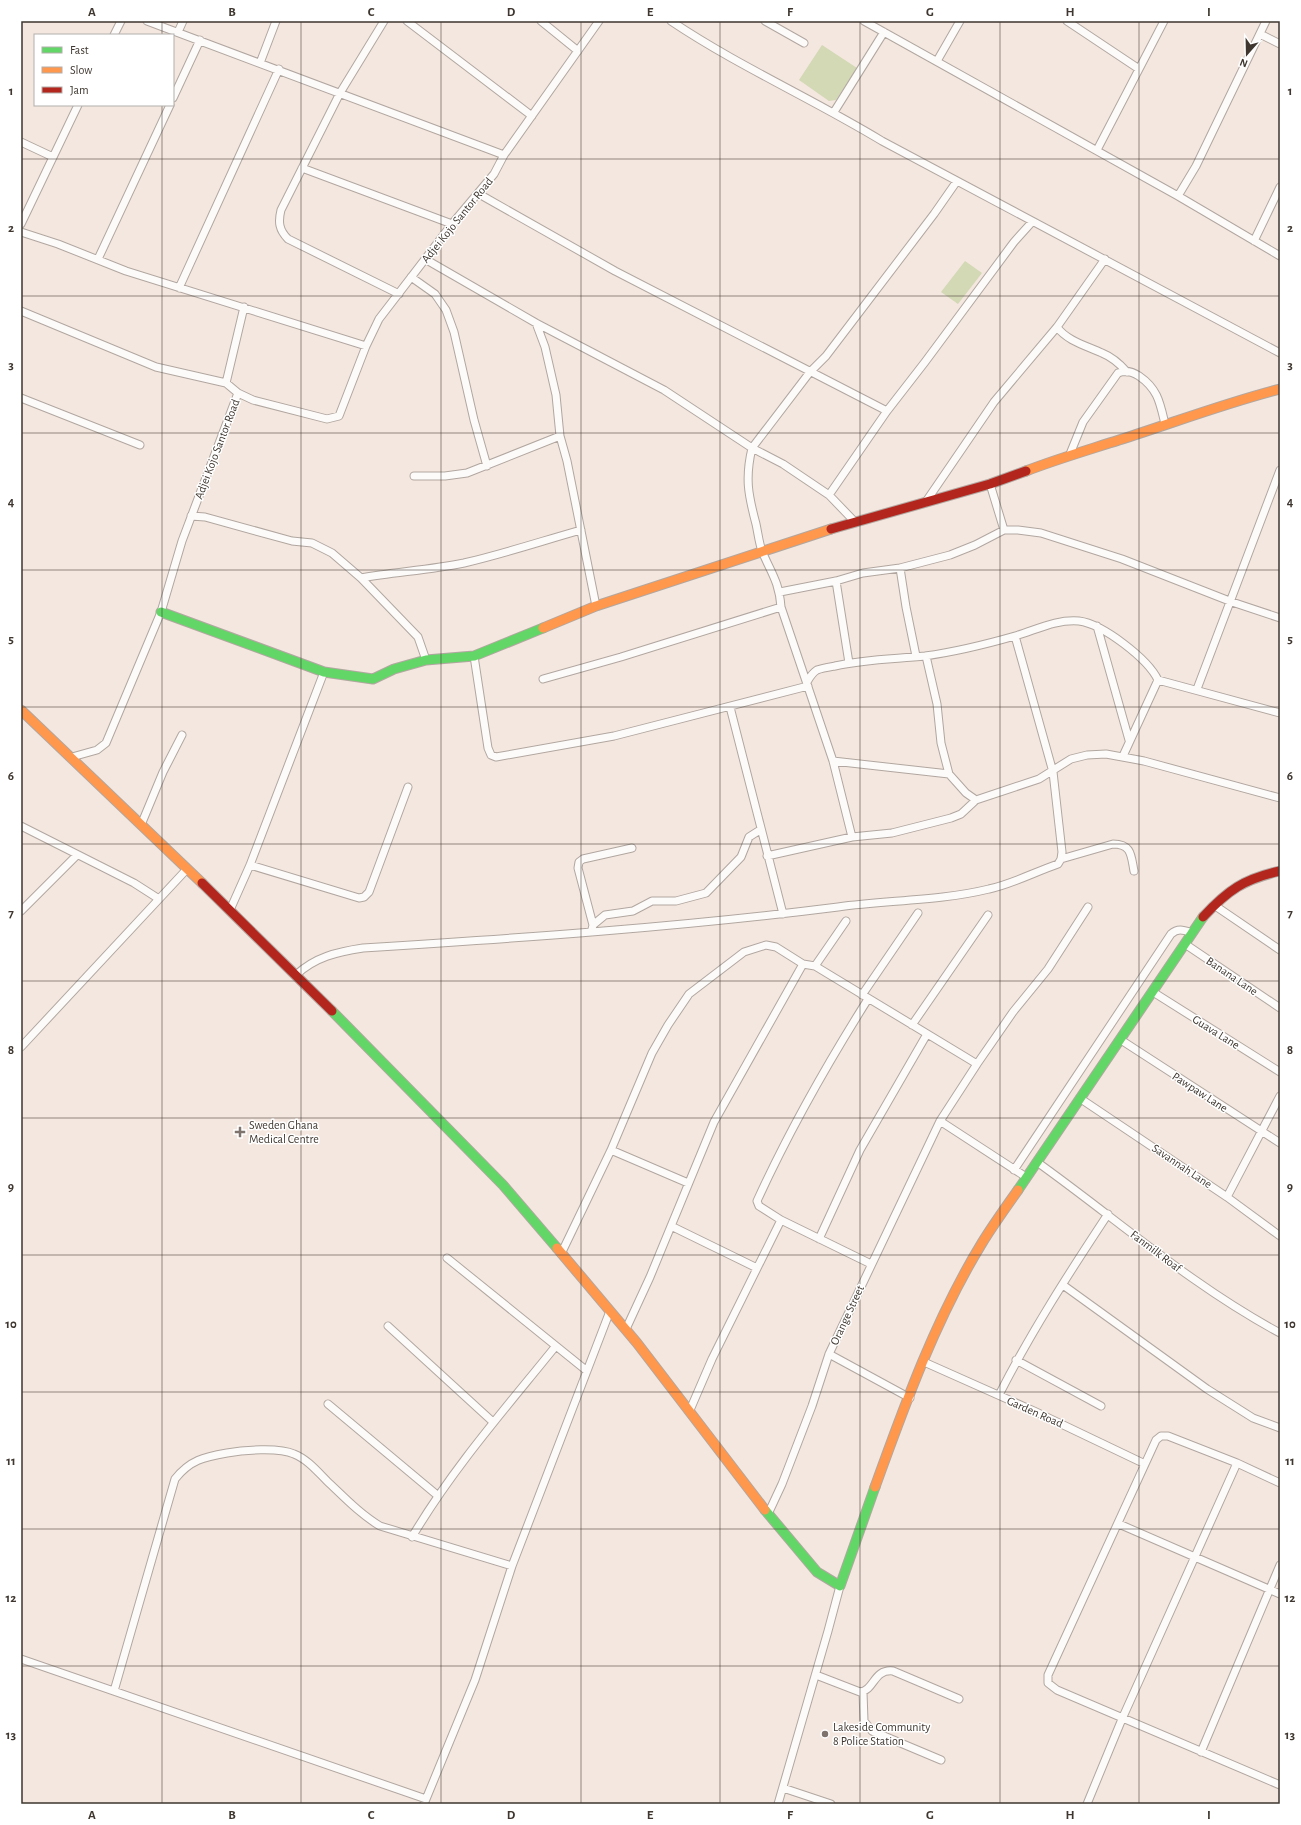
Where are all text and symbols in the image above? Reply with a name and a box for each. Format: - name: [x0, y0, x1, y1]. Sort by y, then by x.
- text: A: [88, 6, 96, 19]
- text: B: [228, 6, 236, 19]
- text: C: [368, 6, 375, 19]
- text: D: [507, 6, 516, 19]
- text: E: [647, 6, 654, 19]
- text: F: [787, 6, 794, 19]
- text: G: [926, 6, 934, 19]
- text: H: [1065, 6, 1075, 19]
- text: I: [1207, 6, 1211, 19]
- legend: [34, 34, 174, 106]
- north arrow: [1227, 34, 1267, 74]
- text: Fast: [70, 44, 89, 56]
- text: N: [1238, 56, 1249, 69]
- text: Slow: [70, 64, 92, 76]
- text: Jam: [70, 84, 89, 96]
- text: 1: [9, 85, 13, 98]
- text: 1: [1288, 85, 1292, 98]
- street label: Adjei Kojo Santor Road: [419, 175, 496, 266]
- text: 2: [8, 222, 14, 235]
- text: 2: [1287, 222, 1293, 235]
- text: 3: [8, 359, 14, 372]
- text: 3: [1287, 359, 1293, 372]
- street label: Adjei Kojo Santor Road: [192, 397, 243, 501]
- text: 4: [8, 496, 15, 509]
- text: 4: [1287, 496, 1294, 509]
- text: 5: [8, 633, 14, 646]
- text: 5: [1287, 633, 1293, 646]
- text: 6: [8, 770, 14, 783]
- text: 6: [1287, 770, 1293, 783]
- text: 7: [8, 907, 14, 920]
- text: 7: [1287, 907, 1293, 920]
- street label: Banana Lane: [1204, 954, 1260, 998]
- street label: Guava Lane: [1190, 1013, 1242, 1051]
- text: 8: [8, 1044, 14, 1057]
- text: 8: [1287, 1044, 1293, 1057]
- street label: Pawpaw Lane: [1170, 1070, 1230, 1114]
- place label: Sweden Ghana Medical Centre: [249, 1119, 319, 1145]
- marker: Sweden Ghana Medical Centre: [234, 1126, 246, 1138]
- street label: Savannah Lane: [1150, 1142, 1214, 1190]
- text: 9: [8, 1181, 14, 1194]
- text: 9: [1287, 1181, 1293, 1194]
- street label: Fanmilk Roaf: [1128, 1228, 1185, 1275]
- street label: Orange Street: [828, 1283, 866, 1347]
- text: 10: [5, 1318, 17, 1331]
- text: 10: [1284, 1318, 1296, 1331]
- street label: Garden Road: [1005, 1394, 1065, 1430]
- text: 11: [6, 1455, 16, 1468]
- text: 11: [1285, 1455, 1295, 1468]
- text: 12: [6, 1592, 16, 1605]
- text: 12: [1285, 1592, 1295, 1605]
- place label: Lakeside Community 8 Police Station: [833, 1721, 930, 1747]
- text: 13: [6, 1729, 17, 1742]
- marker: Lakeside Community 8 Police Station: [820, 1729, 830, 1739]
- text: 13: [1285, 1729, 1296, 1742]
- text: A: [88, 1809, 96, 1822]
- text: B: [228, 1809, 236, 1822]
- text: C: [368, 1809, 375, 1822]
- text: D: [507, 1809, 516, 1822]
- text: E: [647, 1809, 654, 1822]
- text: F: [787, 1809, 794, 1822]
- text: G: [926, 1809, 934, 1822]
- text: H: [1065, 1809, 1075, 1822]
- text: I: [1207, 1809, 1211, 1822]

